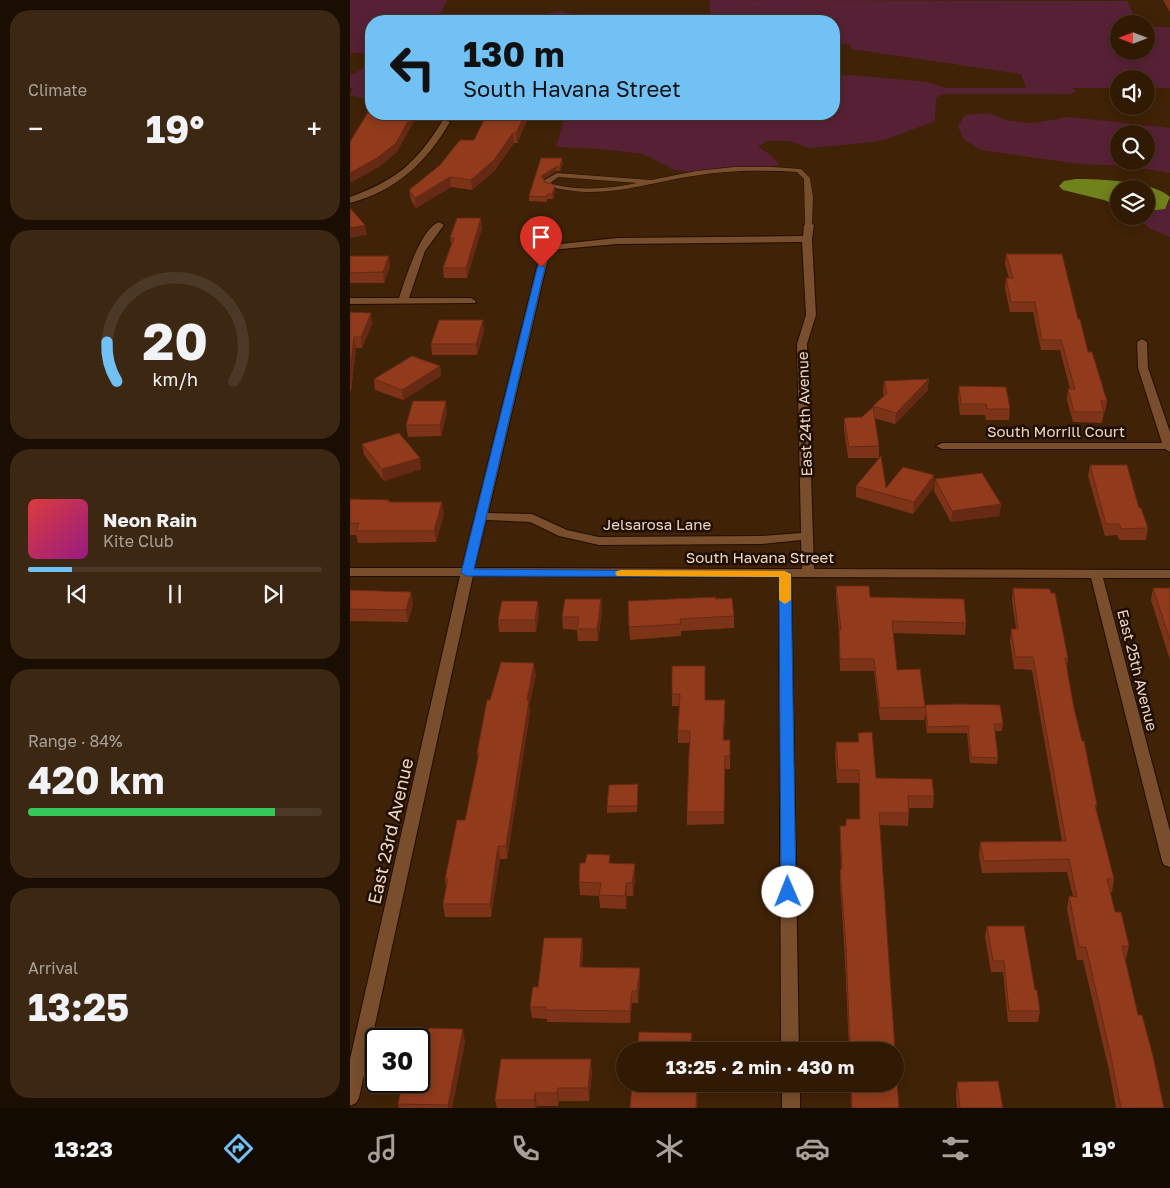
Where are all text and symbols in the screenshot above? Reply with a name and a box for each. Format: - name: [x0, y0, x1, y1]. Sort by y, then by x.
- north arrow: [1110, 15, 1155, 60]
- map controls: [1110, 15, 1155, 225]
- text: 130 m: [463, 33, 565, 75]
- icon: left: [380, 35, 445, 100]
- button: sound: [1110, 70, 1155, 115]
- text: South Havana Street: [463, 75, 681, 102]
- text: Climate: [28, 80, 87, 100]
- text: 19°: [146, 106, 204, 151]
- text: −: [28, 112, 43, 145]
- text: +: [307, 112, 322, 145]
- button: search: [1110, 125, 1155, 170]
- button: layers: [1110, 180, 1155, 225]
- pin: [520, 216, 562, 267]
- icon: arrive: [527, 223, 555, 251]
- text: 20: [142, 309, 208, 371]
- street label: East 24th Avenue: [793, 351, 815, 477]
- text: km/h: [152, 368, 198, 390]
- street label: South Morrill Court: [987, 422, 1125, 440]
- text: Neon Rain: [103, 508, 197, 531]
- street label: Jelsarosa Lane: [603, 515, 711, 533]
- text: Kite Club: [103, 531, 174, 551]
- street label: South Havana Street: [686, 548, 834, 566]
- icon: previous: [63, 580, 91, 608]
- icon: pause: [161, 580, 189, 608]
- icon: next: [259, 580, 287, 608]
- street label: East 25th Avenue: [1114, 607, 1162, 733]
- text: Range · 84%: [28, 731, 122, 751]
- street label: East 23rd Avenue: [363, 756, 417, 906]
- text: 420 km: [28, 757, 164, 802]
- position arrow: [761, 865, 813, 917]
- text: Arrival: [28, 958, 78, 978]
- text: 13:25: [28, 984, 129, 1029]
- speed limit sign: 30: [365, 1028, 430, 1093]
- text: 13:25 · 2 min · 430 m: [666, 1055, 854, 1078]
- icon: directions: [221, 1131, 256, 1166]
- icon: music: [365, 1131, 400, 1166]
- icon: phone: [508, 1131, 543, 1166]
- icon: climate: [652, 1131, 687, 1166]
- icon: car: [795, 1131, 830, 1166]
- icon: filters: [938, 1131, 973, 1166]
- text: 13:23: [54, 1135, 113, 1162]
- text: 19°: [1082, 1135, 1116, 1162]

